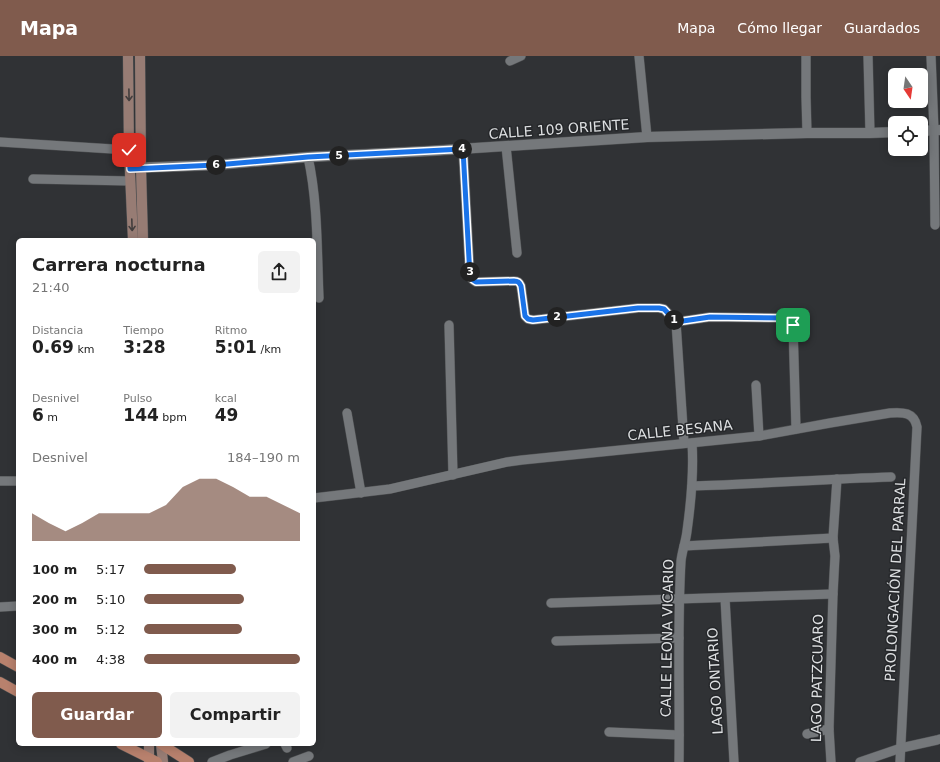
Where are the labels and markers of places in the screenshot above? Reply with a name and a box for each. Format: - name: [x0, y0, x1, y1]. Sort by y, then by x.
- pin: [112, 133, 146, 167]
- pin: 4: [452, 139, 472, 159]
- pin: 5: [329, 146, 349, 166]
- pin: 6: [206, 155, 226, 175]
- pin: 3: [460, 262, 480, 282]
- pin: 2: [547, 307, 567, 327]
- pin: [776, 308, 810, 342]
- pin: 1: [664, 310, 684, 330]

